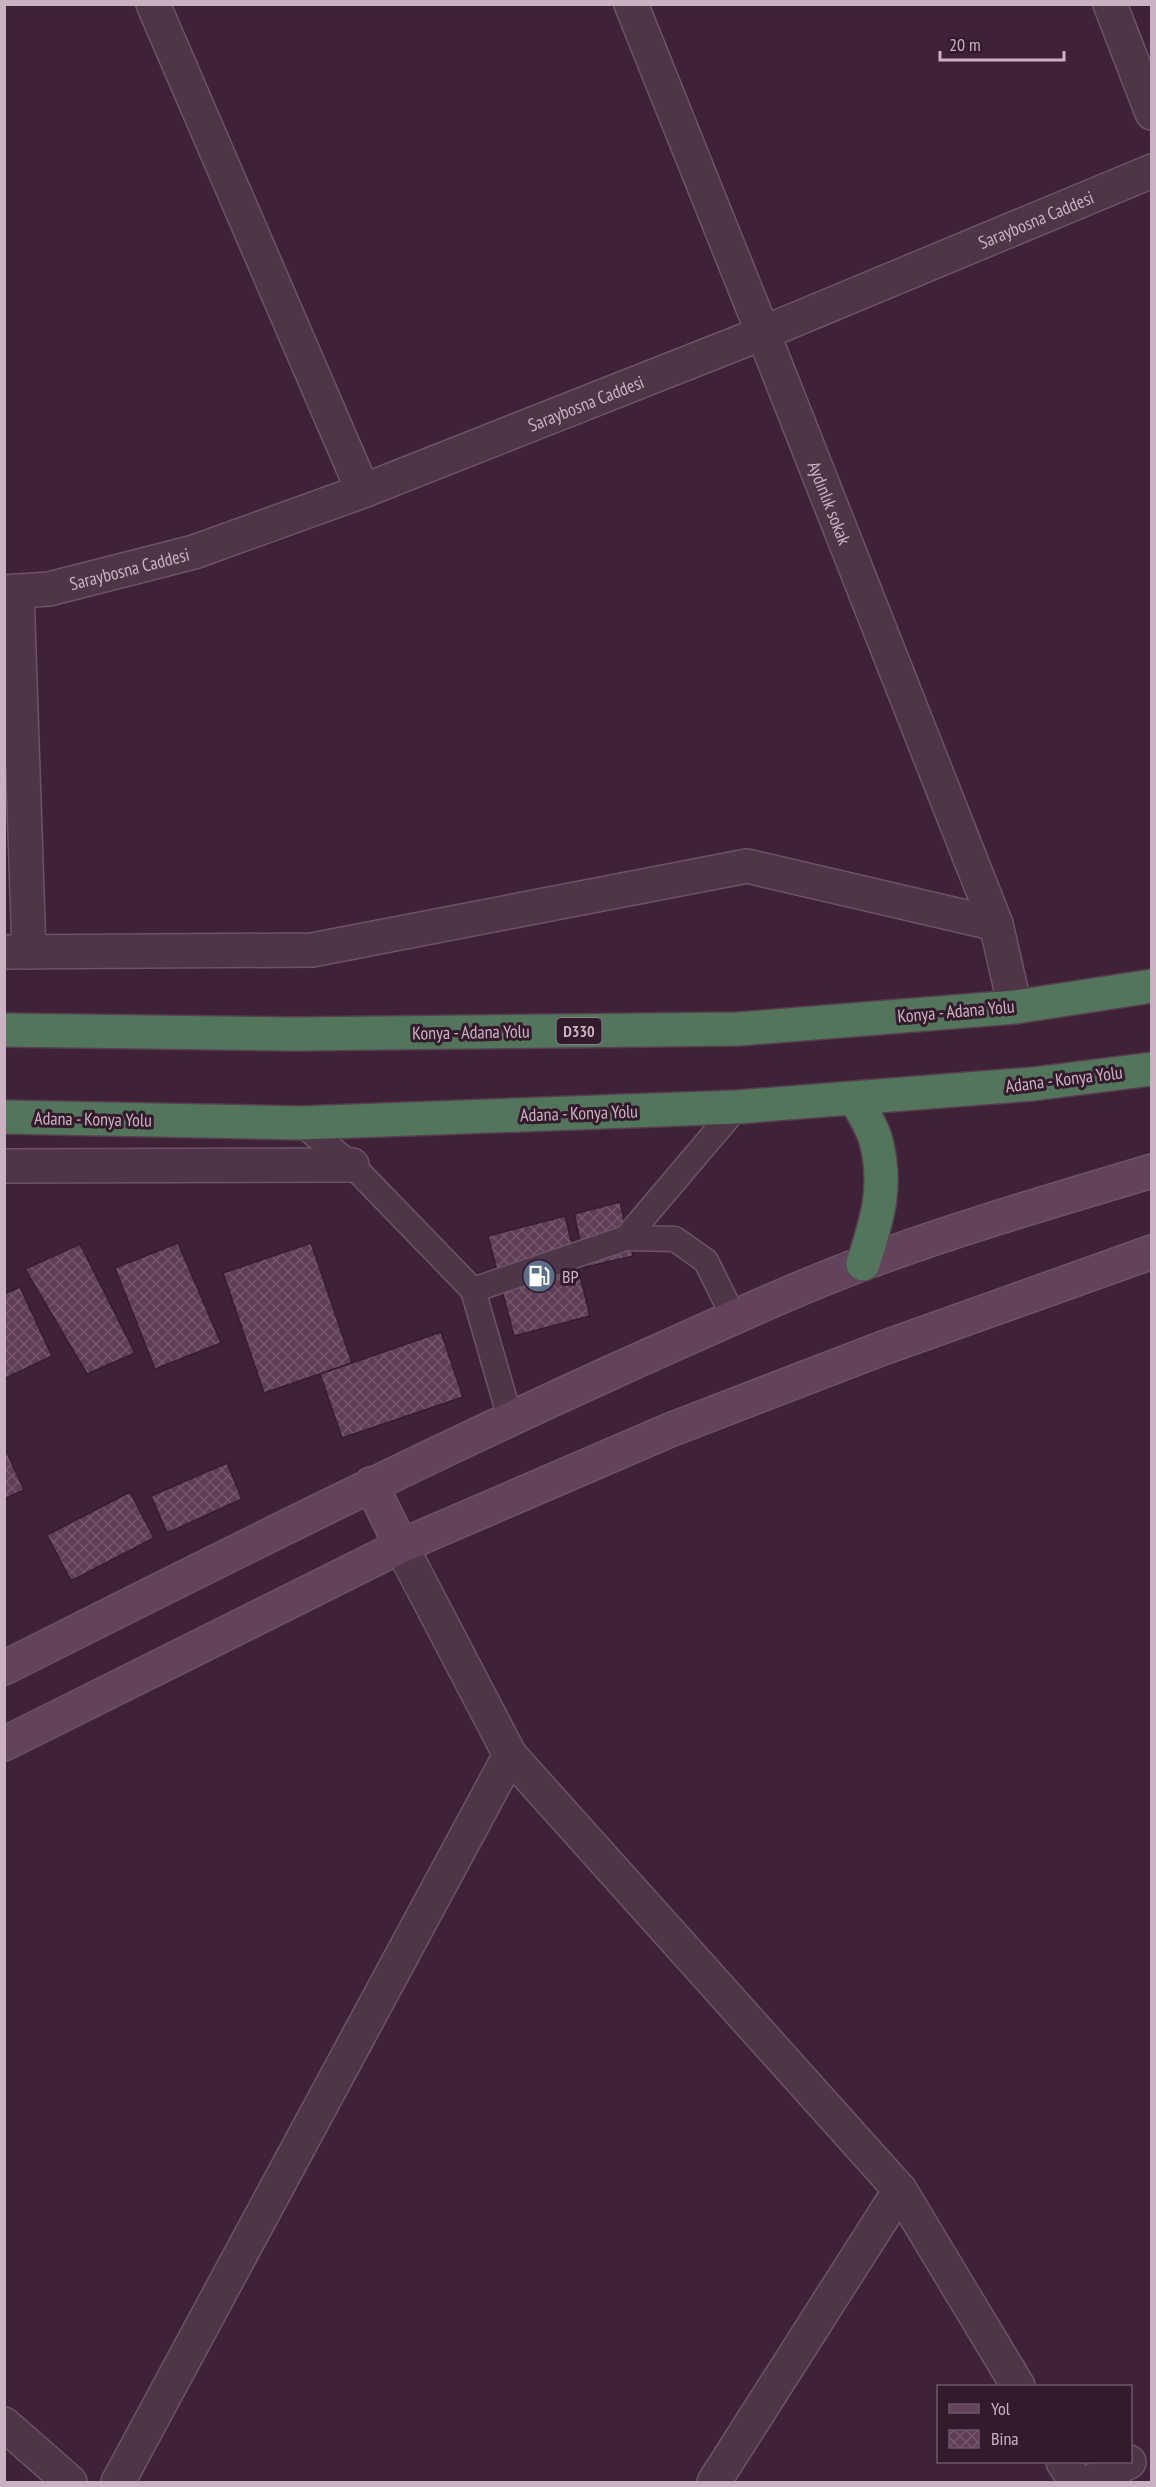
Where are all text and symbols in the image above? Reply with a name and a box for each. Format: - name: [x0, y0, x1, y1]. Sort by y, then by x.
- scale bar: [940, 24, 1064, 62]
- text: 20 m: [949, 33, 981, 56]
- street label: Saraybosna Caddesi: [975, 185, 1097, 254]
- street label: Saraybosna Caddesi: [525, 370, 647, 436]
- street label: Aydınlık sokak: [803, 458, 857, 548]
- street label: Saraybosna Caddesi: [67, 542, 192, 595]
- street label: Konya - Adana Yolu: [896, 994, 1016, 1028]
- road number: D330: [556, 1018, 602, 1044]
- street label: Konya - Adana Yolu: [412, 1019, 530, 1045]
- street label: Adana - Konya Yolu: [1004, 1060, 1124, 1098]
- street label: Adana - Konya Yolu: [520, 1099, 638, 1127]
- street label: Adana - Konya Yolu: [34, 1106, 152, 1132]
- fuel station icon: BP: [521, 1258, 557, 1294]
- place label: BP: [562, 1265, 579, 1288]
- legend: [937, 2385, 1132, 2463]
- text: Yol: [991, 2397, 1011, 2420]
- text: Bina: [991, 2427, 1019, 2450]

